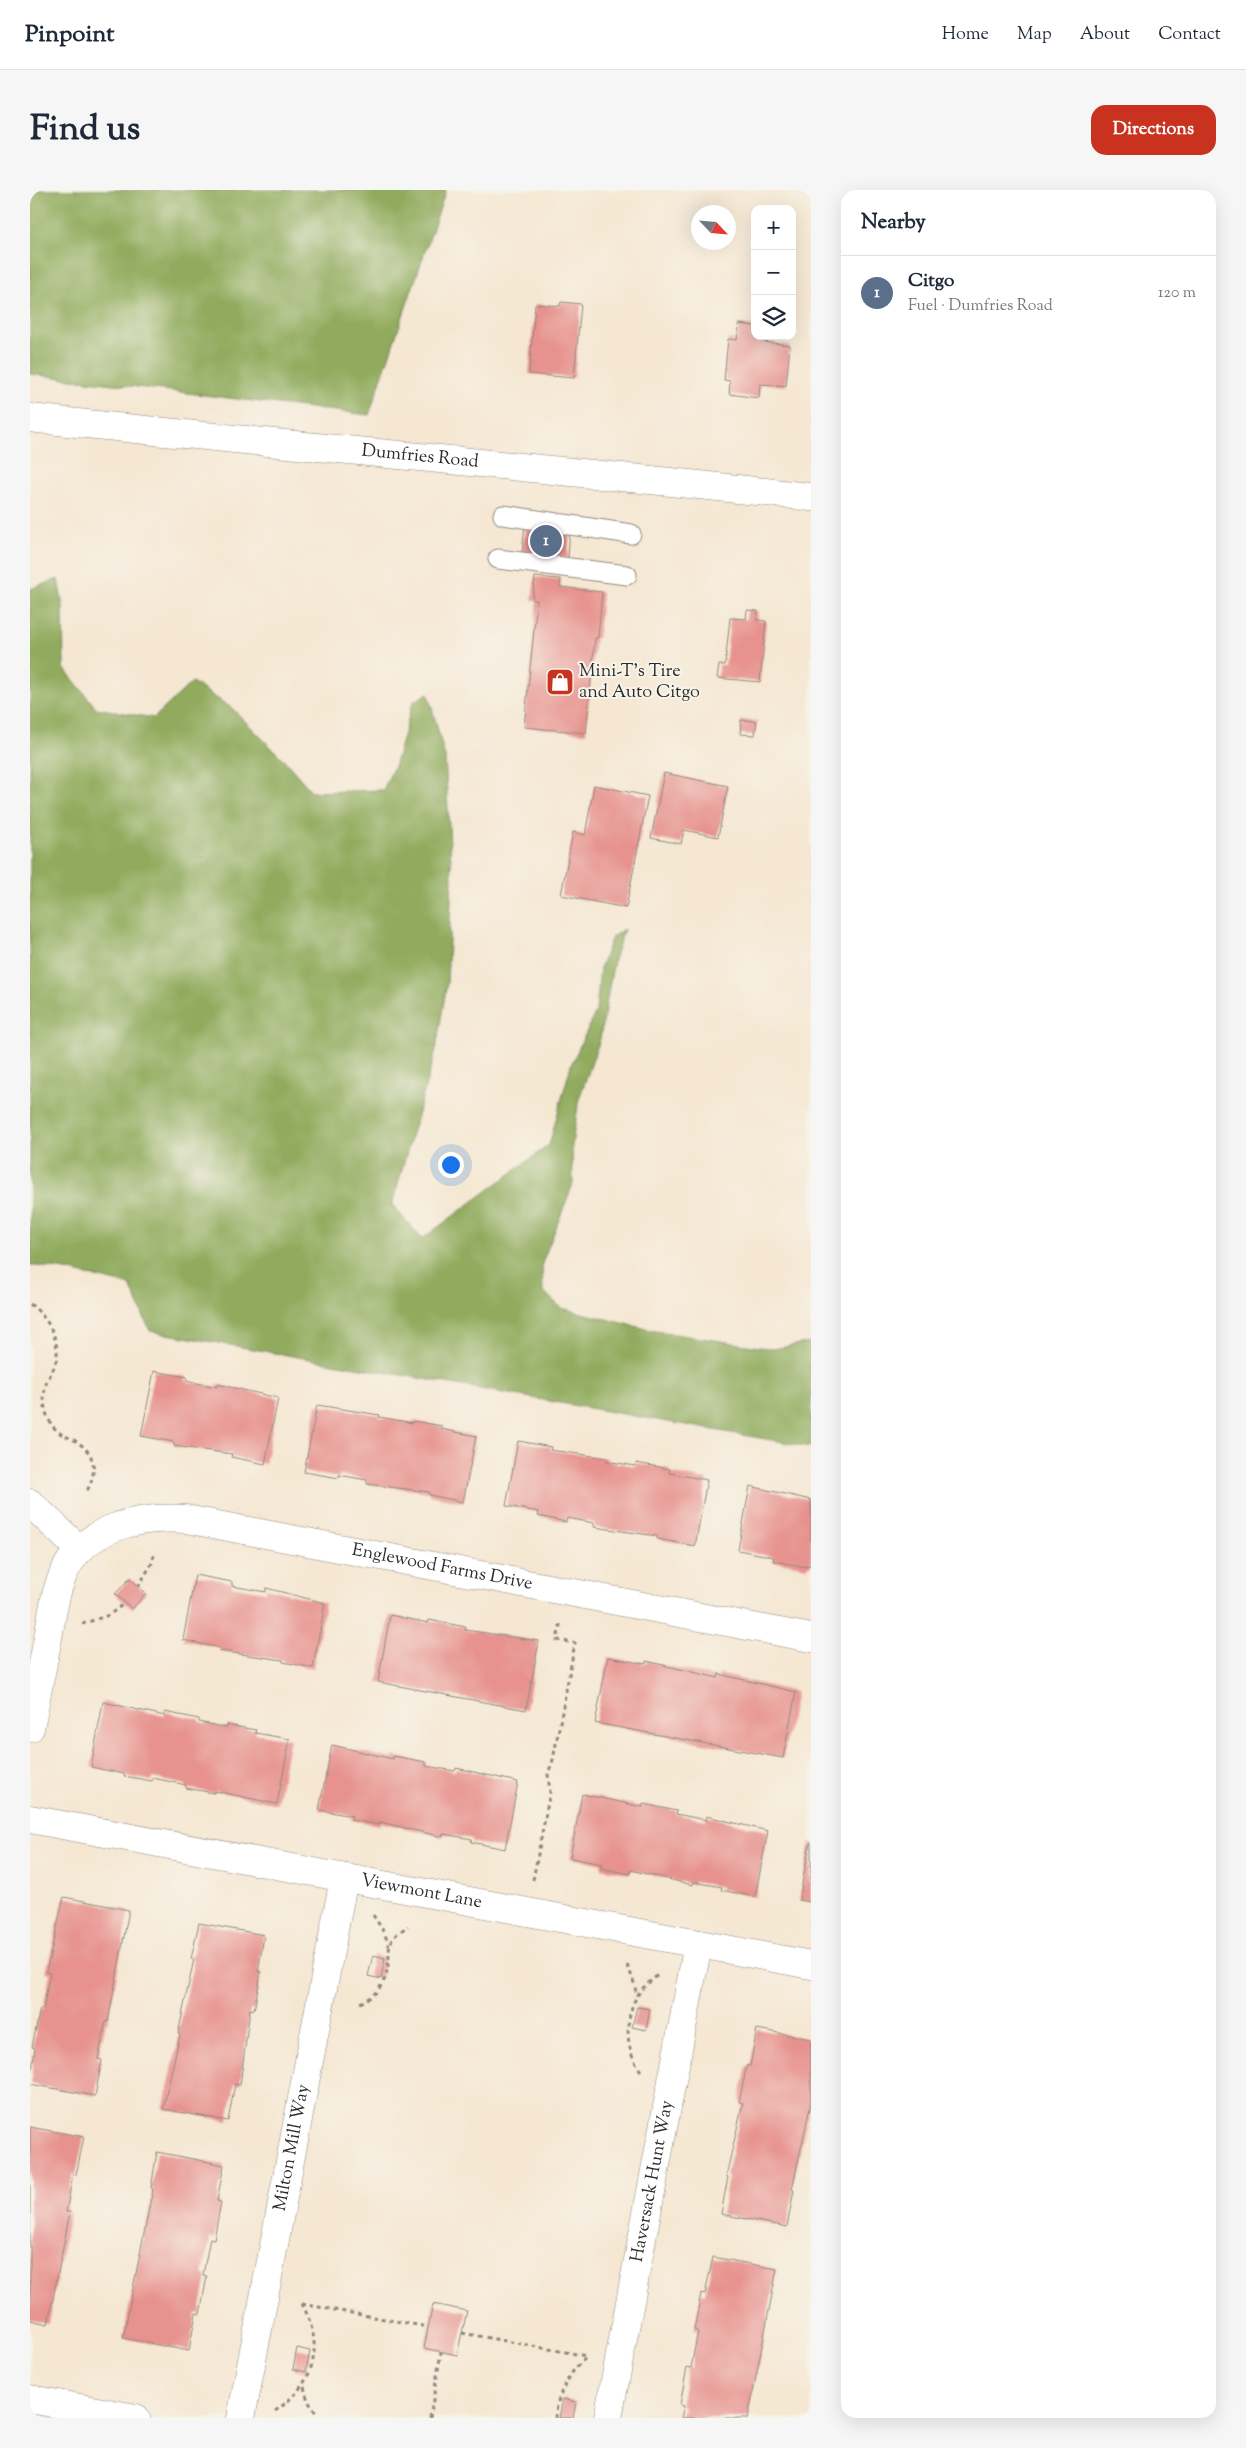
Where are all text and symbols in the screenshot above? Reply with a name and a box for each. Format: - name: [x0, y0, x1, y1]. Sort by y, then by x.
- text: Pinpoint: [25, 18, 114, 52]
- text: Home: [942, 22, 989, 48]
- text: Map: [1017, 22, 1052, 48]
- text: About: [1080, 22, 1130, 48]
- text: Contact: [1158, 22, 1221, 48]
- text: Find us: [30, 105, 140, 156]
- button: Directions: [1091, 105, 1216, 155]
- north arrow: [691, 205, 736, 250]
- map controls: [751, 205, 796, 340]
- button: +: [751, 205, 796, 250]
- text: Nearby: [861, 208, 926, 238]
- button: −: [751, 250, 796, 295]
- text: Citgo: [908, 268, 954, 295]
- text: 1: [874, 282, 880, 305]
- text: 120 m: [1158, 282, 1196, 305]
- button: layers: [751, 295, 796, 340]
- text: Fuel · Dumfries Road: [908, 295, 1053, 318]
- street label: Dumfries Road: [360, 438, 480, 476]
- pin: 1: [530, 522, 562, 560]
- place label: Mini-T's Tire and Auto Citgo: [579, 659, 700, 706]
- shop icon: Mini-T's Tire and Auto Citgo: [545, 667, 575, 697]
- your location: [438, 1152, 464, 1178]
- street label: Englewood Farms Drive: [350, 1538, 535, 1598]
- street label: Viewmont Lane: [358, 1868, 484, 1916]
- street label: Milton Mill Way: [268, 2082, 317, 2213]
- street label: Haversack Hunt Way: [625, 2098, 681, 2264]

